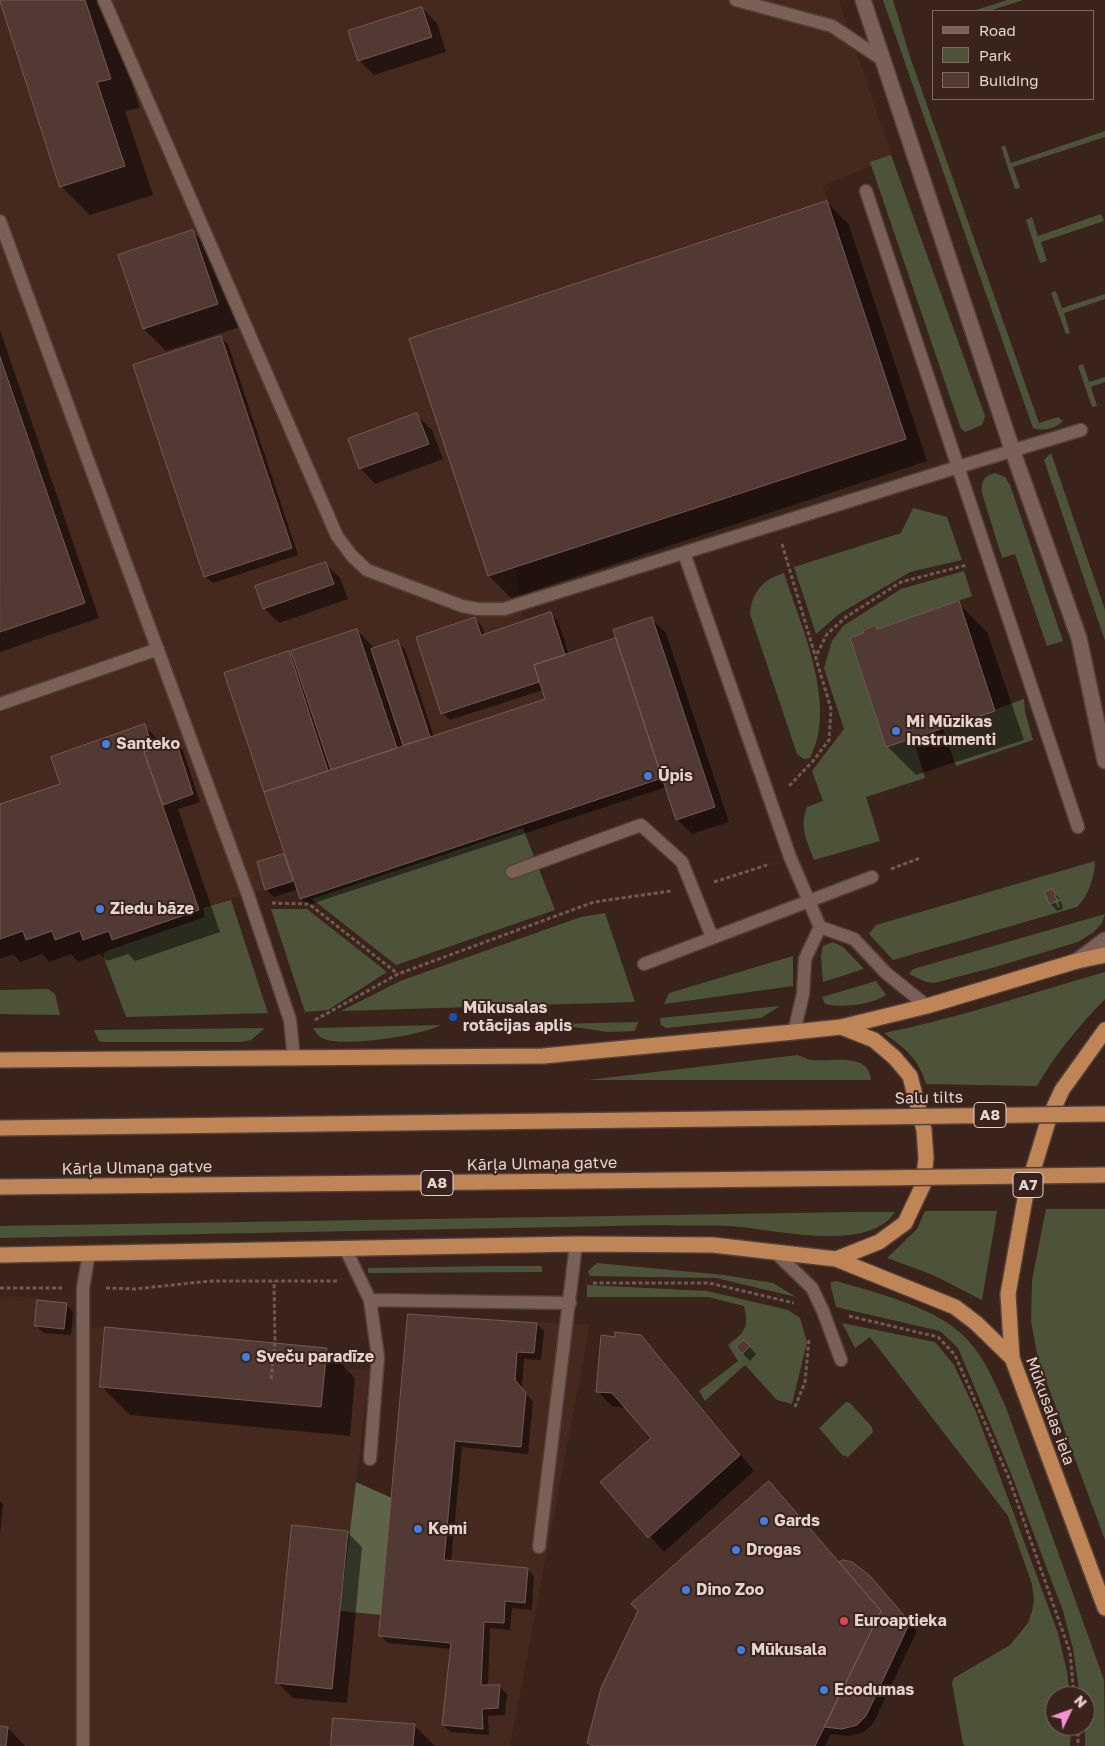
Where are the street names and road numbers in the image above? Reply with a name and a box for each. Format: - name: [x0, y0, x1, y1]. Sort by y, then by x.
- street label: Salu tilts: [895, 1088, 963, 1108]
- road number: A8: [974, 1102, 1006, 1128]
- street label: Kārļa Ulmaņa gatve: [467, 1153, 617, 1175]
- street label: Kārļa Ulmaņa gatve: [62, 1157, 212, 1179]
- road number: A8: [421, 1170, 453, 1196]
- road number: A7: [1013, 1172, 1043, 1198]
- street label: Mūkusalas iela: [1021, 1354, 1079, 1468]

